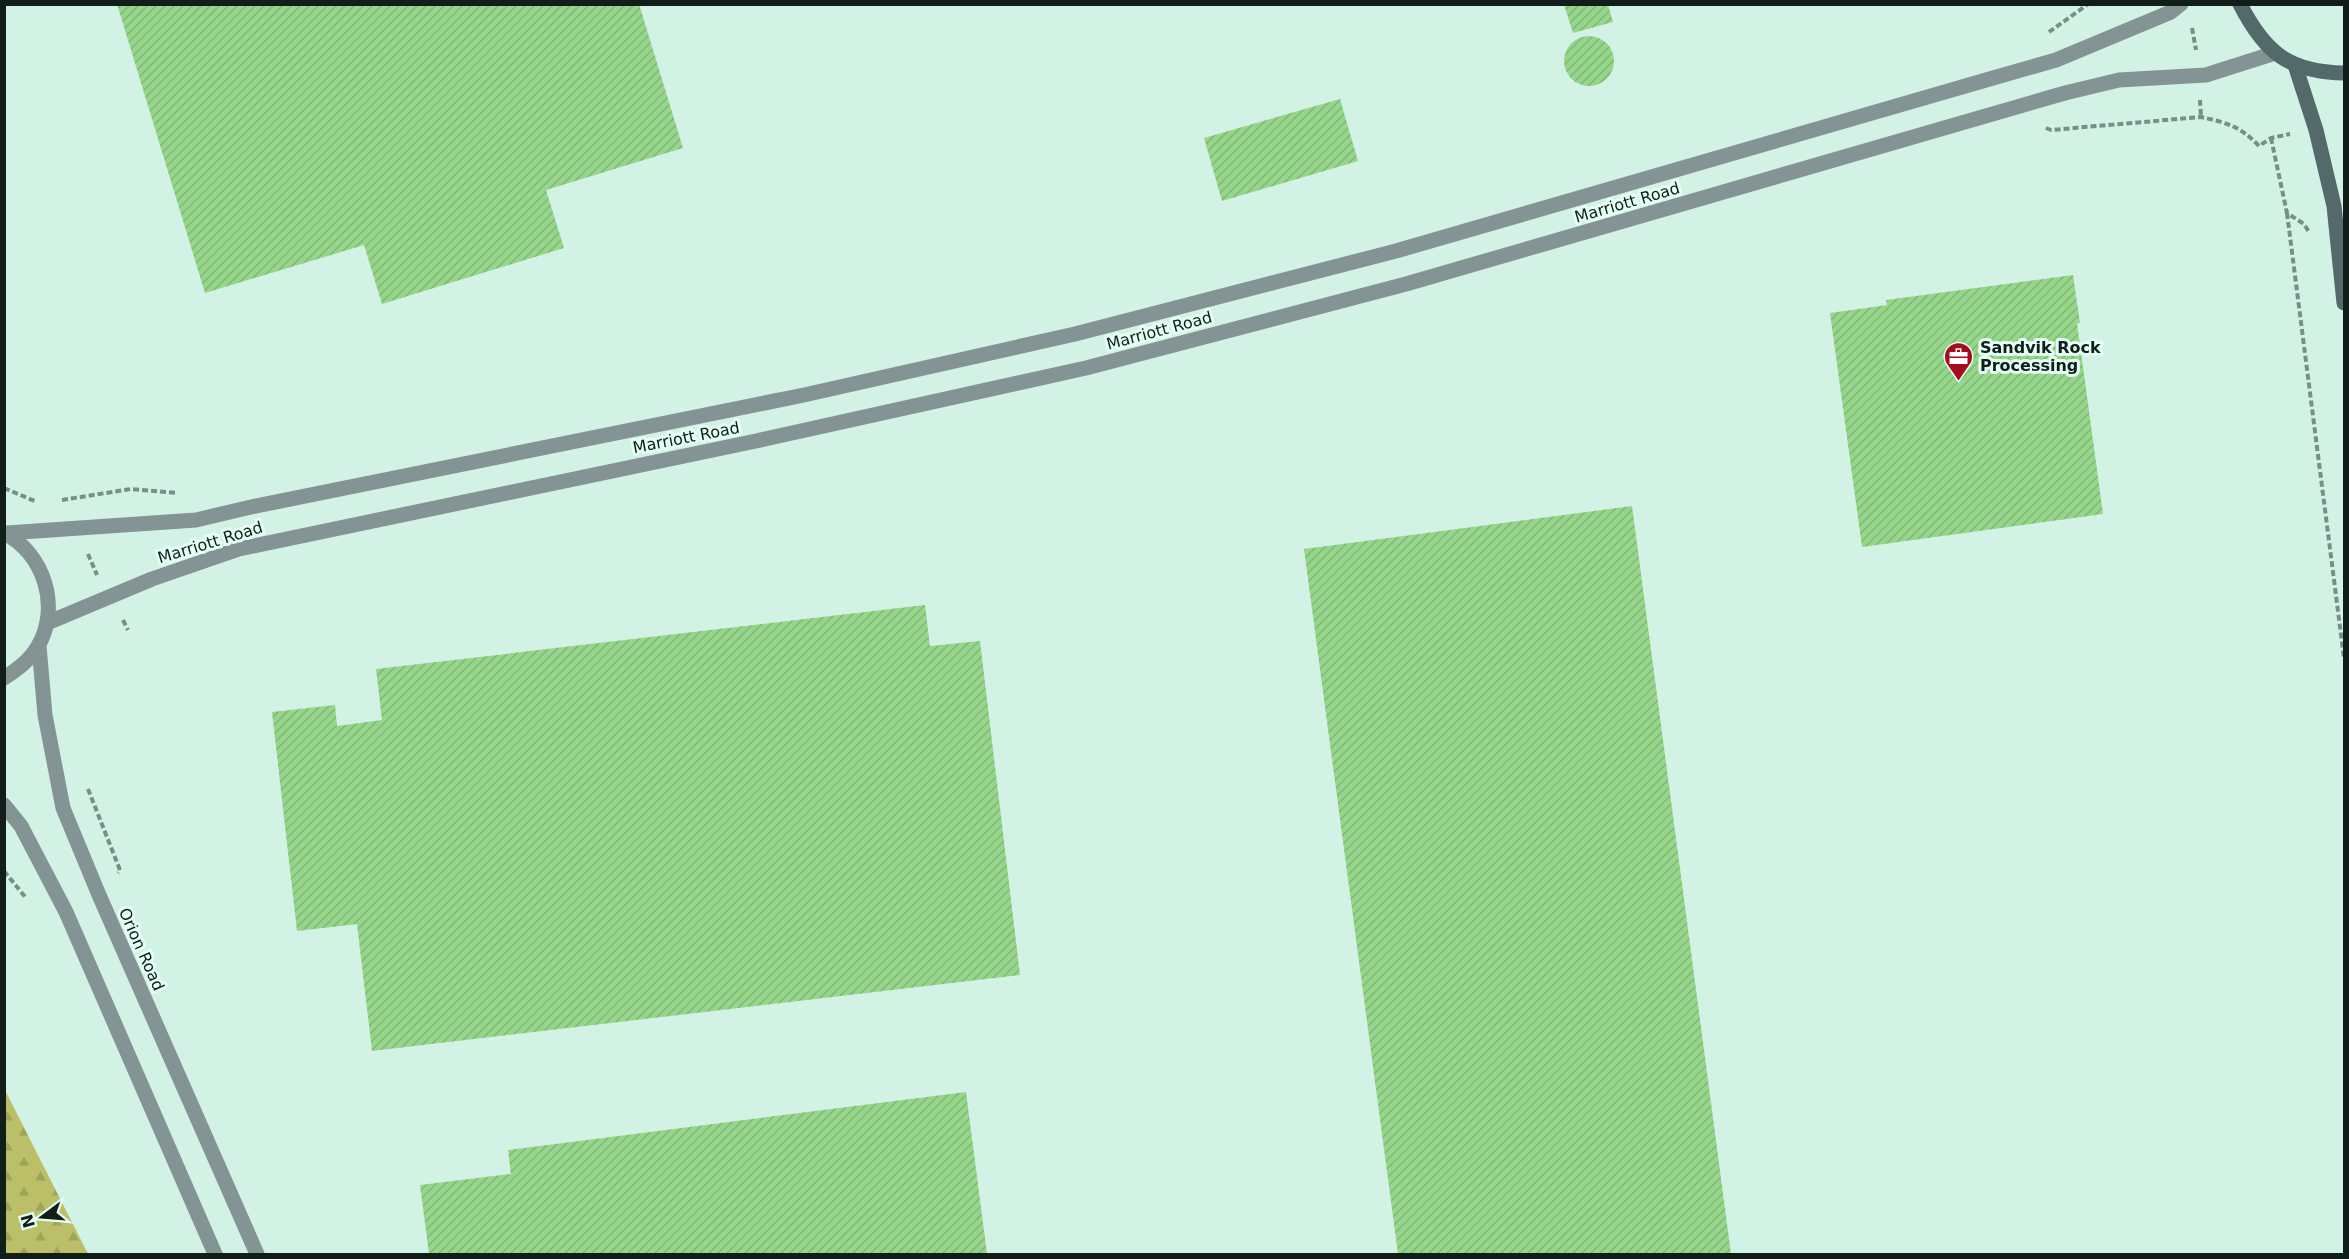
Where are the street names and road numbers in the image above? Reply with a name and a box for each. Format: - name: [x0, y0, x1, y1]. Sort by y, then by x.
- street label: Marriott Road: [1572, 178, 1682, 227]
- street label: Marriott Road: [1104, 307, 1214, 354]
- street label: Marriott Road: [631, 418, 741, 457]
- street label: Marriott Road: [155, 518, 265, 567]
- street label: Orion Road: [115, 905, 168, 994]

